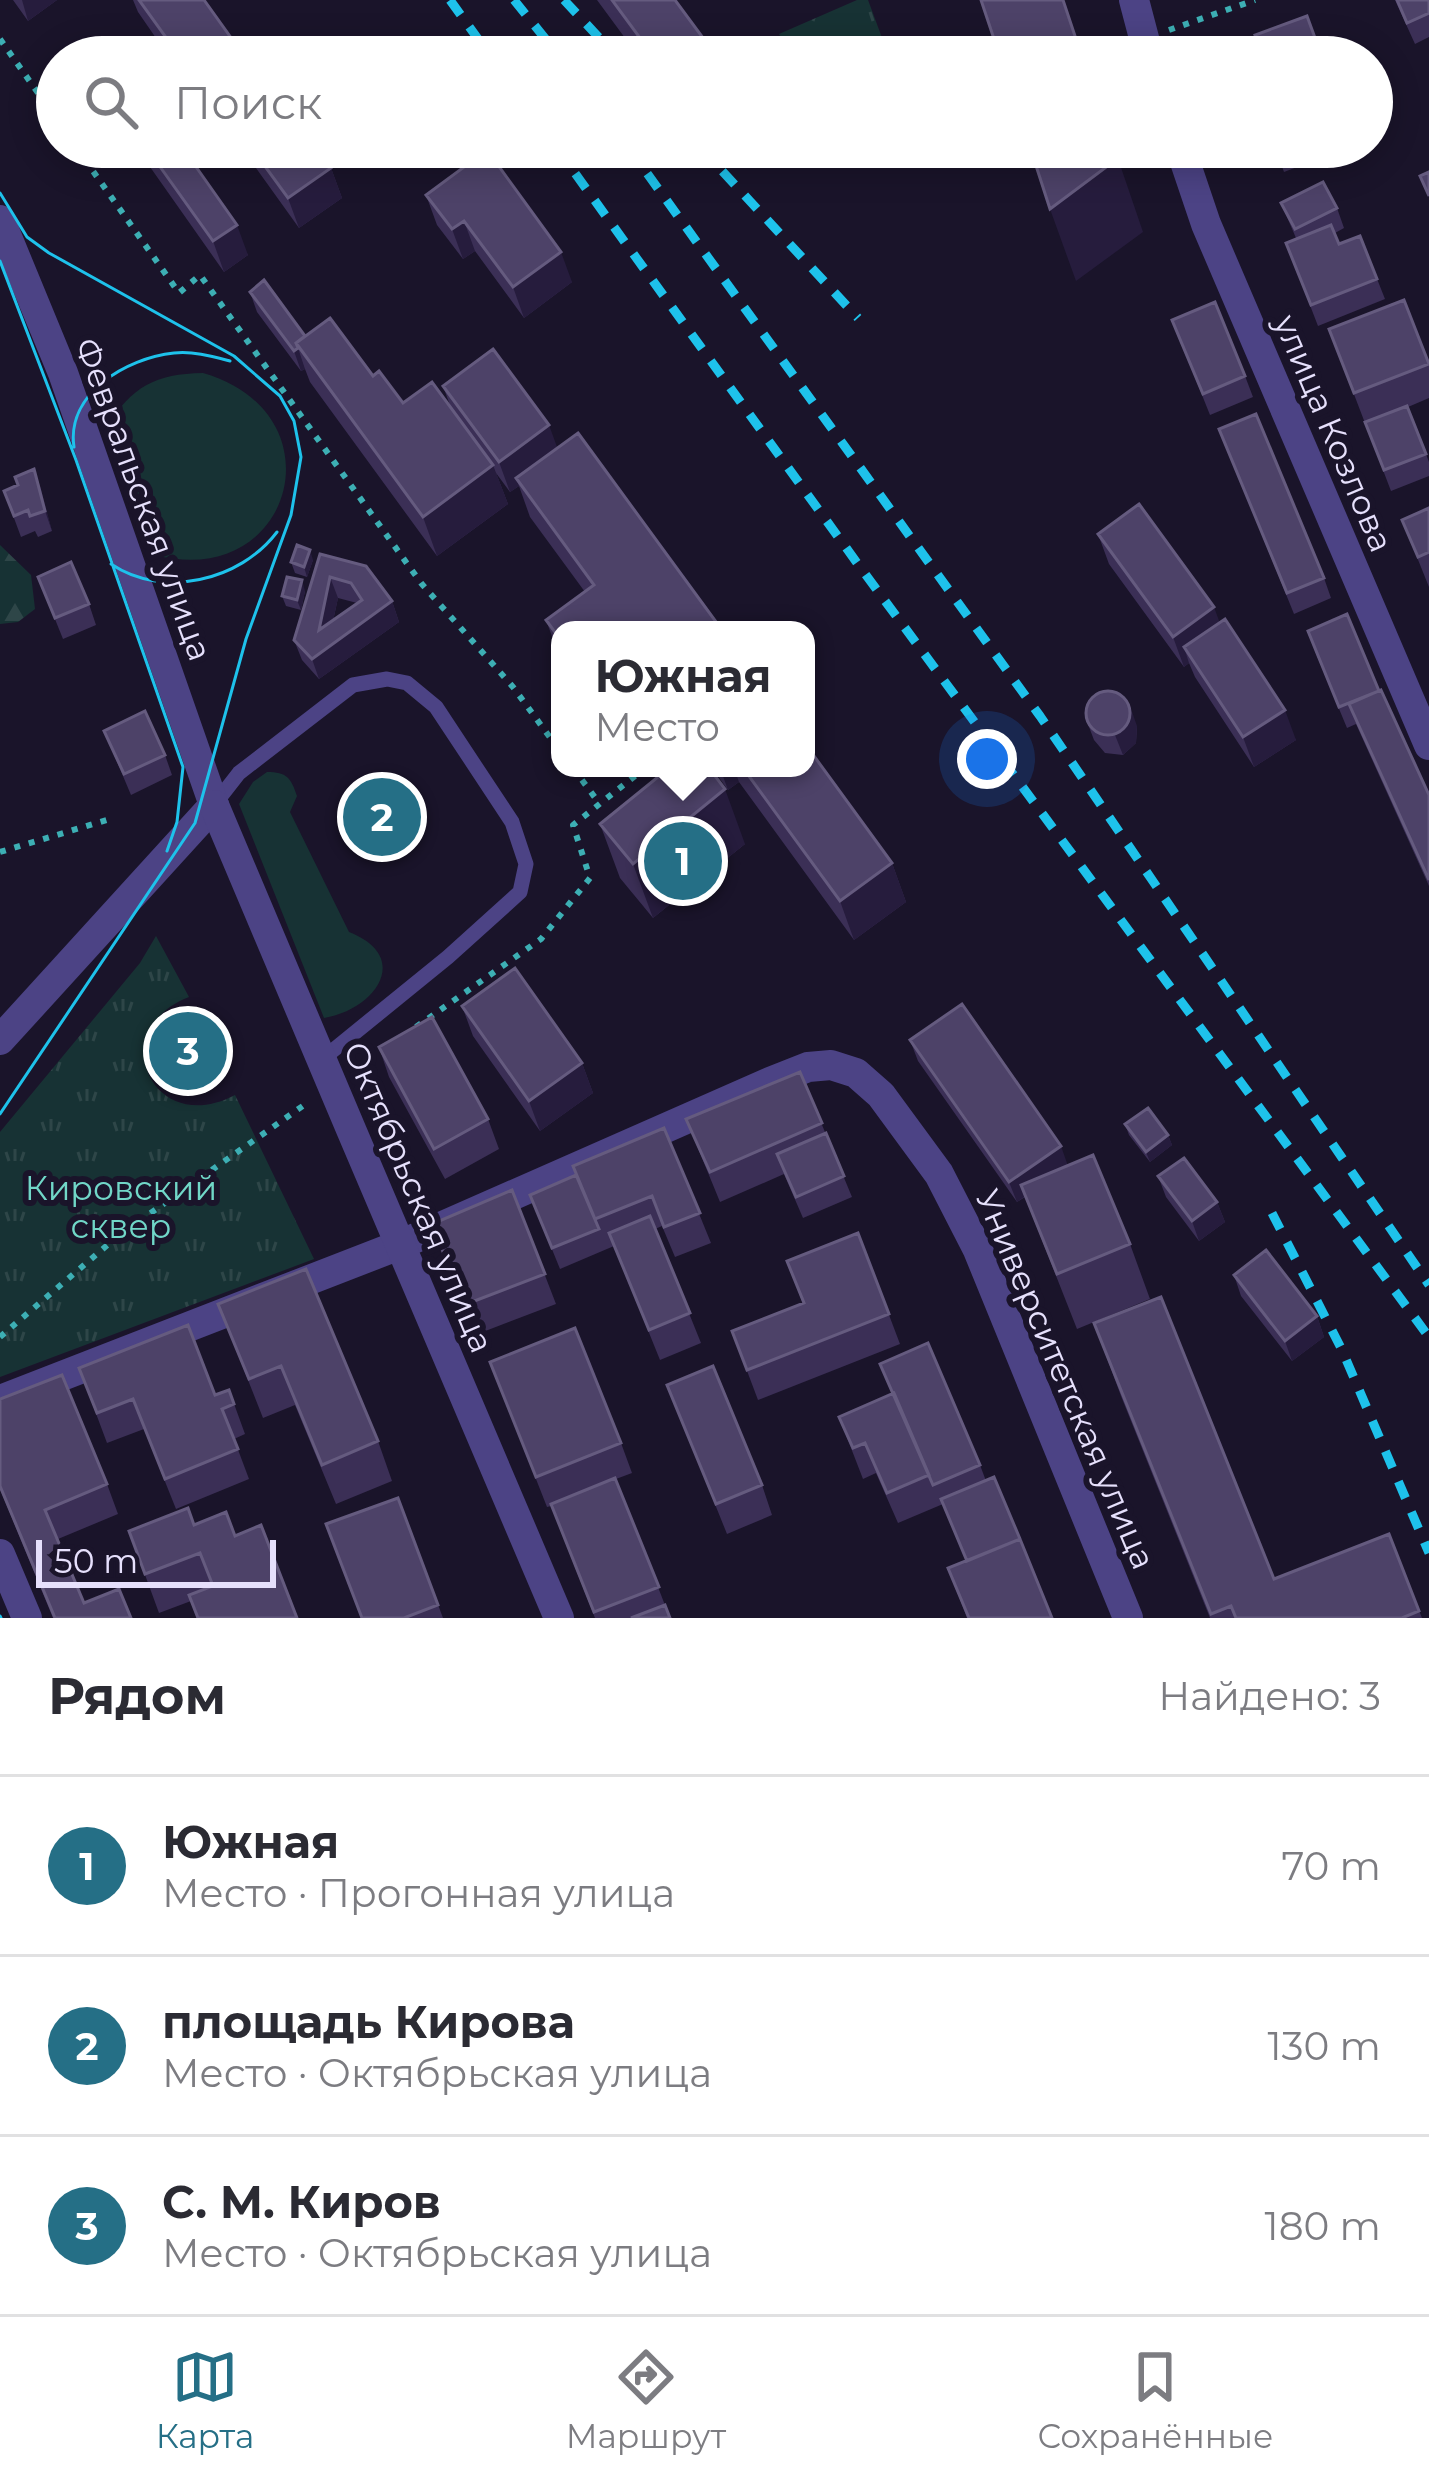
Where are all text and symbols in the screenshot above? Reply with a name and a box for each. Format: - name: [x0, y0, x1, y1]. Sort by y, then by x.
- search box: [36, 36, 1393, 168]
- icon: search: [78, 69, 144, 135]
- text: Поиск: [174, 75, 322, 130]
- street label: улица Козлова: [1266, 308, 1402, 558]
- street label: Февральская улица: [67, 332, 221, 666]
- popup: [551, 621, 815, 777]
- text: Южная: [594, 648, 772, 703]
- text: Место: [594, 703, 720, 751]
- your location: [957, 729, 1017, 789]
- pin: 2: [343, 772, 421, 862]
- pin: 1: [644, 816, 722, 906]
- pin: 3: [149, 1006, 227, 1096]
- street label: Октябрьская улица: [335, 1036, 503, 1358]
- park label: Кировский сквер: [25, 1168, 217, 1246]
- street label: Университетская улица: [968, 1183, 1164, 1575]
- scale bar: [36, 1534, 276, 1587]
- text: 50 m: [54, 1541, 138, 1581]
- text: Рядом: [48, 1665, 226, 1727]
- text: Найдено: 3: [1158, 1672, 1381, 1720]
- text: Южная: [162, 1814, 339, 1869]
- text: 1: [79, 1842, 95, 1890]
- text: 70 m: [1281, 1842, 1381, 1890]
- text: Место · Прогонная улица: [162, 1869, 675, 1917]
- text: площадь Кирова: [162, 1994, 575, 2049]
- text: 2: [75, 2022, 99, 2070]
- text: 130 m: [1268, 2022, 1381, 2070]
- text: Место · Октябрьская улица: [162, 2049, 712, 2097]
- text: С. М. Киров: [162, 2174, 441, 2229]
- text: 3: [75, 2202, 99, 2250]
- text: 180 m: [1265, 2202, 1381, 2250]
- text: Место · Октябрьская улица: [162, 2229, 712, 2277]
- tab: Карта: [156, 2344, 254, 2456]
- tab: Маршрут: [566, 2344, 726, 2456]
- tab: Сохранённые: [1037, 2344, 1273, 2456]

